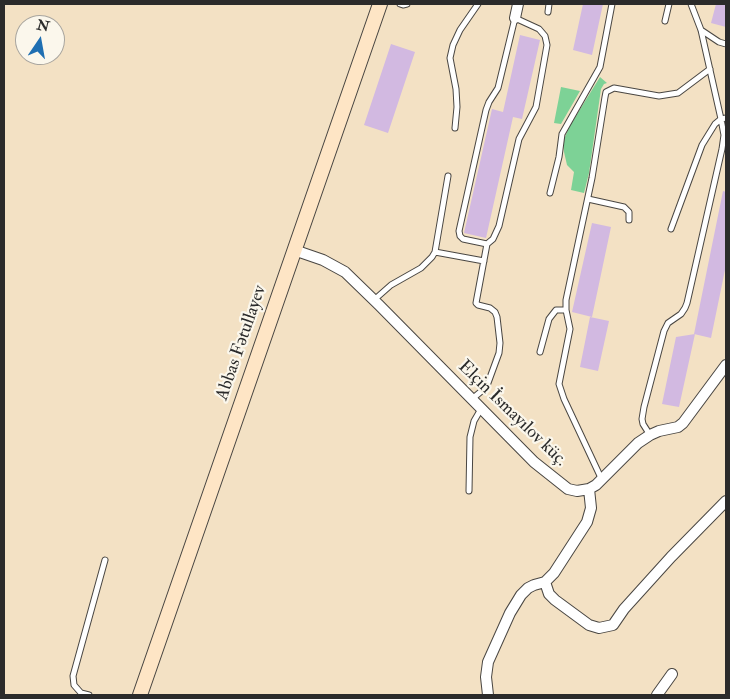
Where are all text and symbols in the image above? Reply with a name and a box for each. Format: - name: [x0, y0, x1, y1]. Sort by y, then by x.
- north arrow: [15, 15, 65, 65]
- text: N: [35, 16, 51, 35]
- street label: Abbas Fətullayev: [212, 283, 272, 403]
- street label: Elçin İsmayılov küç.: [453, 357, 571, 471]

